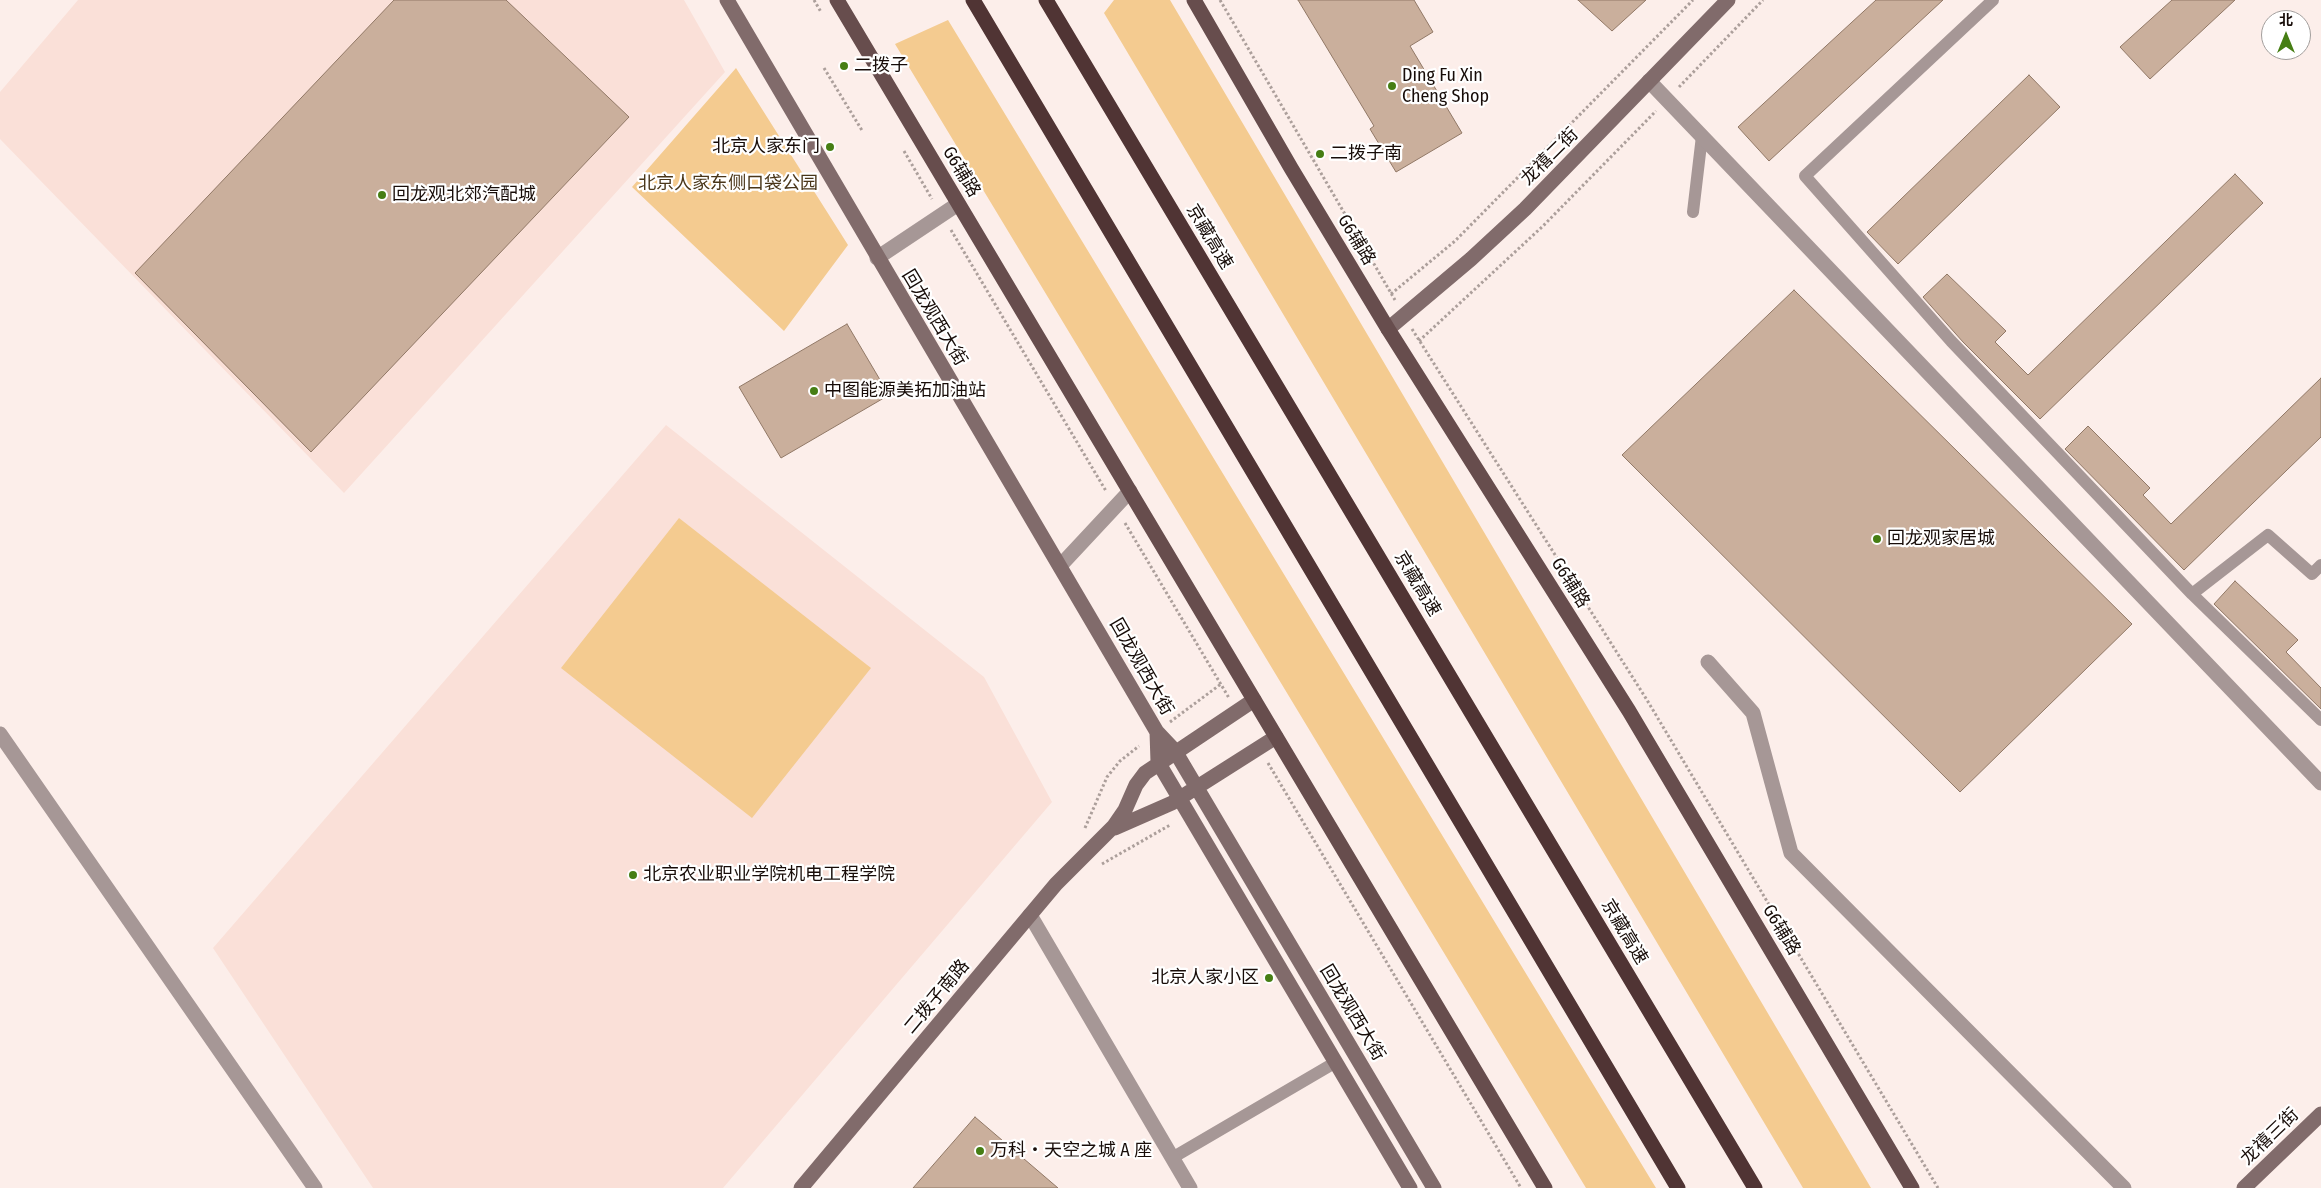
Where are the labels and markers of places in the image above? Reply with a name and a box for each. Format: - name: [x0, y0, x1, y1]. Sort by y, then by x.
- place label: 二拨子: [854, 55, 908, 77]
- marker: 二拨子: [838, 60, 850, 72]
- place label: Ding Fu Xin Cheng Shop: [1402, 65, 1489, 108]
- marker: Ding Fu Xin Cheng Shop: [1386, 80, 1398, 92]
- place label: 北京人家东门: [712, 136, 820, 158]
- marker: 北京人家东门: [824, 141, 836, 153]
- place label: 二拨子南: [1330, 143, 1402, 165]
- marker: 二拨子南: [1314, 148, 1326, 160]
- place label: 回龙观北郊汽配城: [392, 184, 536, 206]
- marker: 回龙观北郊汽配城: [376, 189, 388, 201]
- place label: 中图能源美拓加油站: [824, 380, 986, 402]
- marker: 中图能源美拓加油站: [808, 385, 820, 397]
- place label: 回龙观家居城: [1887, 528, 1995, 550]
- marker: 回龙观家居城: [1871, 533, 1883, 545]
- place label: 北京农业职业学院机电工程学院: [643, 864, 895, 886]
- marker: 北京农业职业学院机电工程学院: [627, 869, 639, 881]
- place label: 北京人家小区: [1151, 967, 1259, 989]
- marker: 北京人家小区: [1263, 972, 1275, 984]
- place label: 万科・天空之城 A 座: [990, 1140, 1152, 1162]
- marker: 万科・天空之城 A 座: [974, 1145, 986, 1157]

